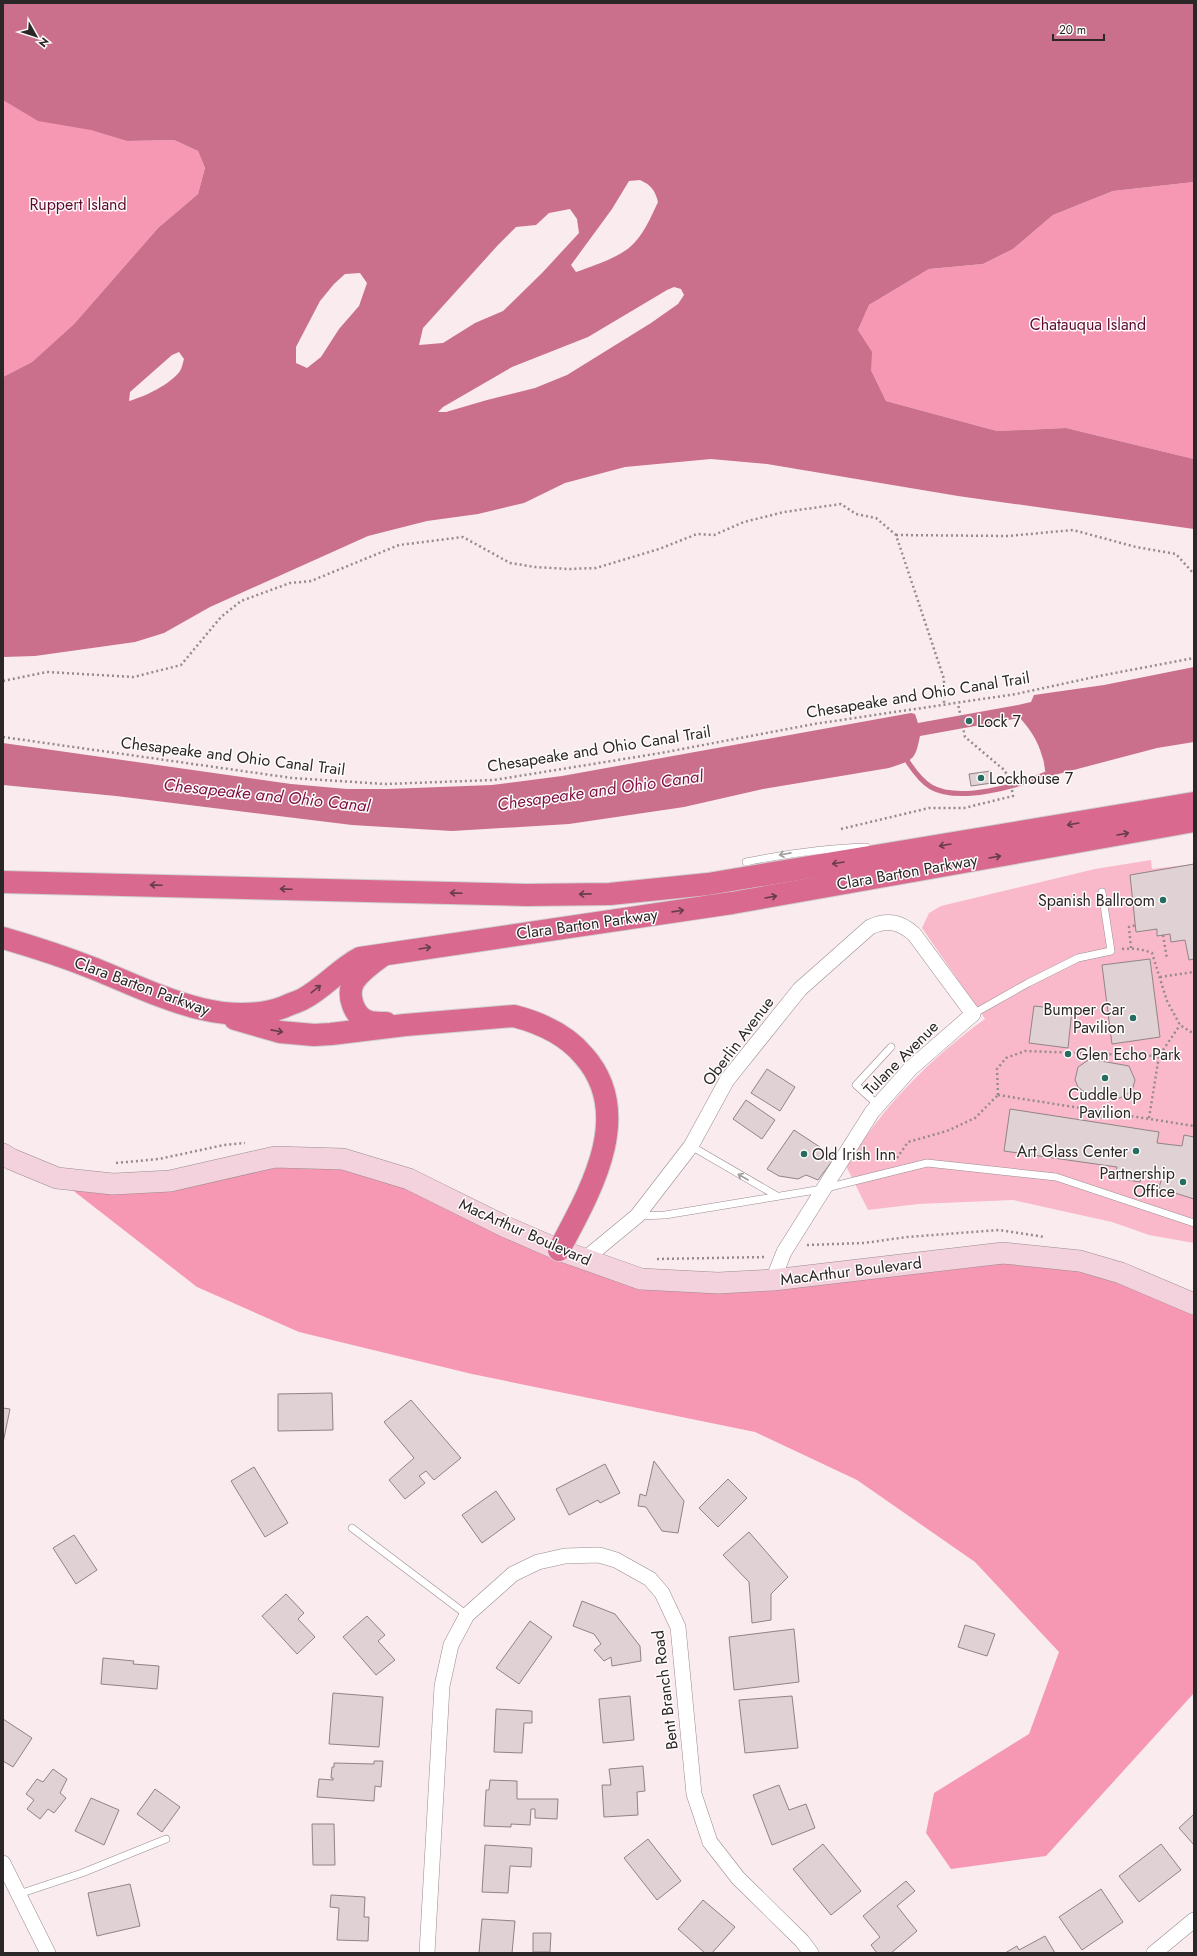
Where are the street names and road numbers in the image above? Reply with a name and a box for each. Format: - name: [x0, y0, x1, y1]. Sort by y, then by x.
- street label: Chesapeake and Ohio Canal Trail: [805, 666, 1031, 724]
- street label: Chesapeake and Ohio Canal Trail: [486, 720, 712, 778]
- street label: Chesapeake and Ohio Canal Trail: [120, 731, 346, 781]
- street label: Clara Barton Parkway: [835, 848, 980, 896]
- street label: Clara Barton Parkway: [515, 903, 660, 945]
- street label: Clara Barton Parkway: [71, 951, 214, 1022]
- street label: Oberlin Avenue: [697, 992, 779, 1090]
- street label: Tulane Avenue: [858, 1015, 944, 1101]
- street label: MacArthur Boulevard: [455, 1193, 595, 1271]
- street label: MacArthur Boulevard: [779, 1251, 923, 1291]
- street label: Bent Branch Road: [646, 1629, 684, 1751]

